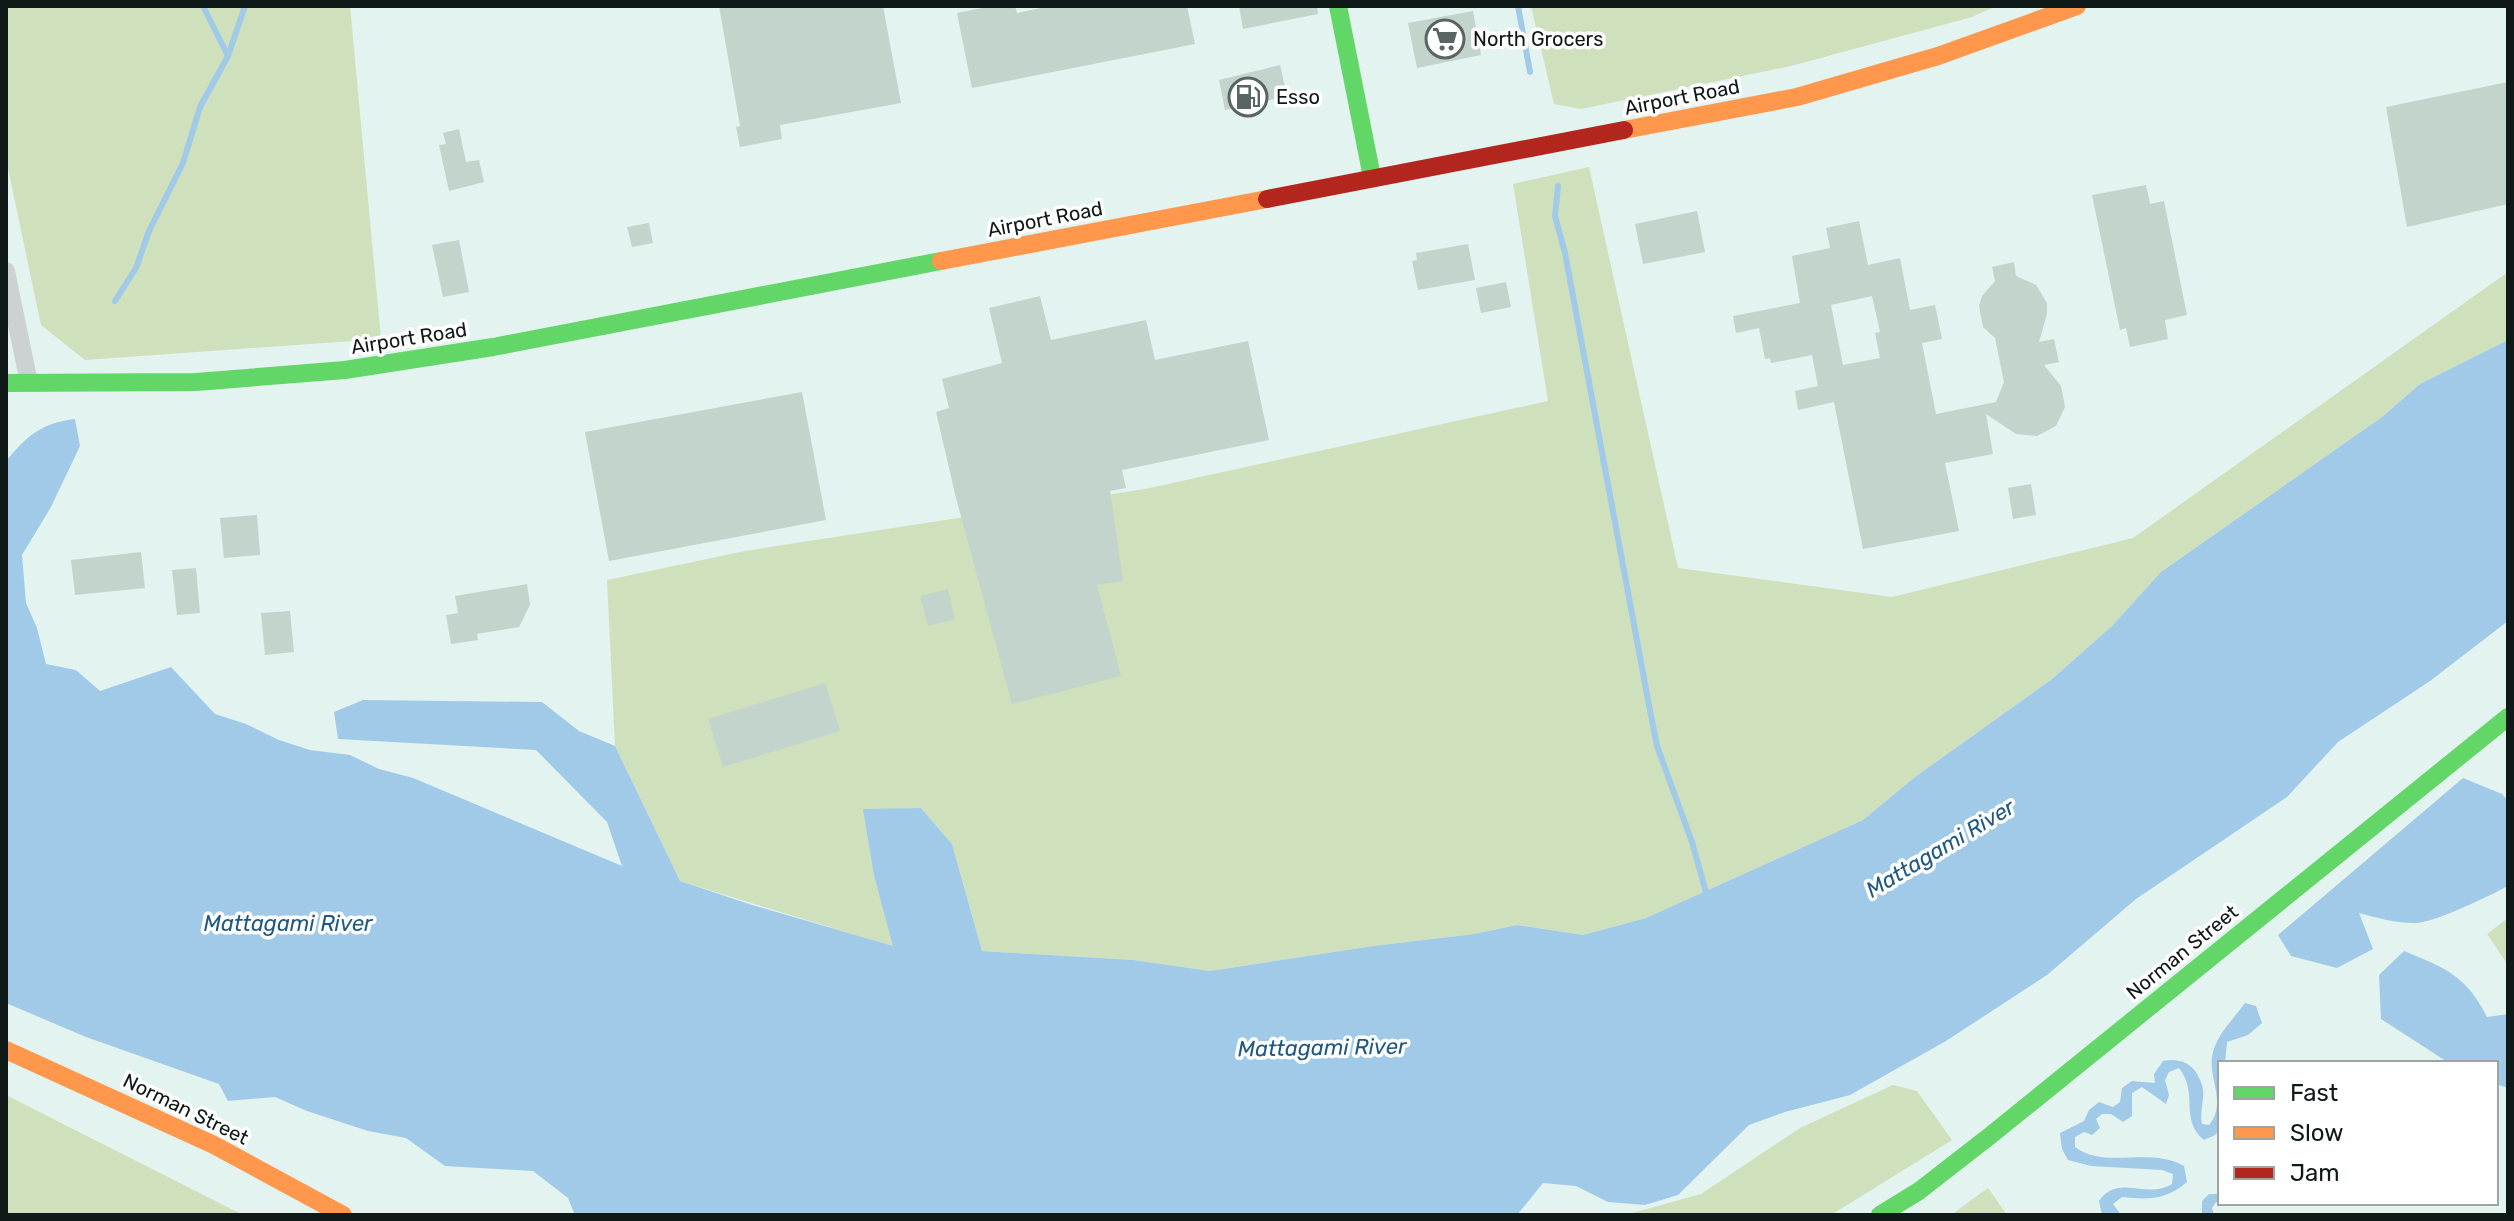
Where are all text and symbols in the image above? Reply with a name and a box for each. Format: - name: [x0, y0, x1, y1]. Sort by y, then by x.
- supermarket icon: North Grocers: [1424, 18, 1466, 60]
- place label: North Grocers: [1473, 27, 1603, 51]
- street label: Airport Road: [1622, 74, 1742, 120]
- fuel station icon: Esso: [1227, 76, 1269, 118]
- place label: Esso: [1276, 85, 1320, 109]
- street label: Airport Road: [985, 196, 1105, 242]
- street label: Airport Road: [349, 317, 469, 359]
- water label: Mattagami River: [1861, 793, 2021, 903]
- street label: Norman Street: [2121, 900, 2243, 1004]
- water label: Mattagami River: [204, 910, 374, 937]
- water label: Mattagami River: [1237, 1033, 1408, 1062]
- legend: [2218, 1061, 2498, 1205]
- street label: Norman Street: [119, 1068, 253, 1150]
- text: Fast: [2290, 1079, 2338, 1107]
- text: Slow: [2290, 1119, 2343, 1147]
- text: Jam: [2290, 1159, 2340, 1187]

